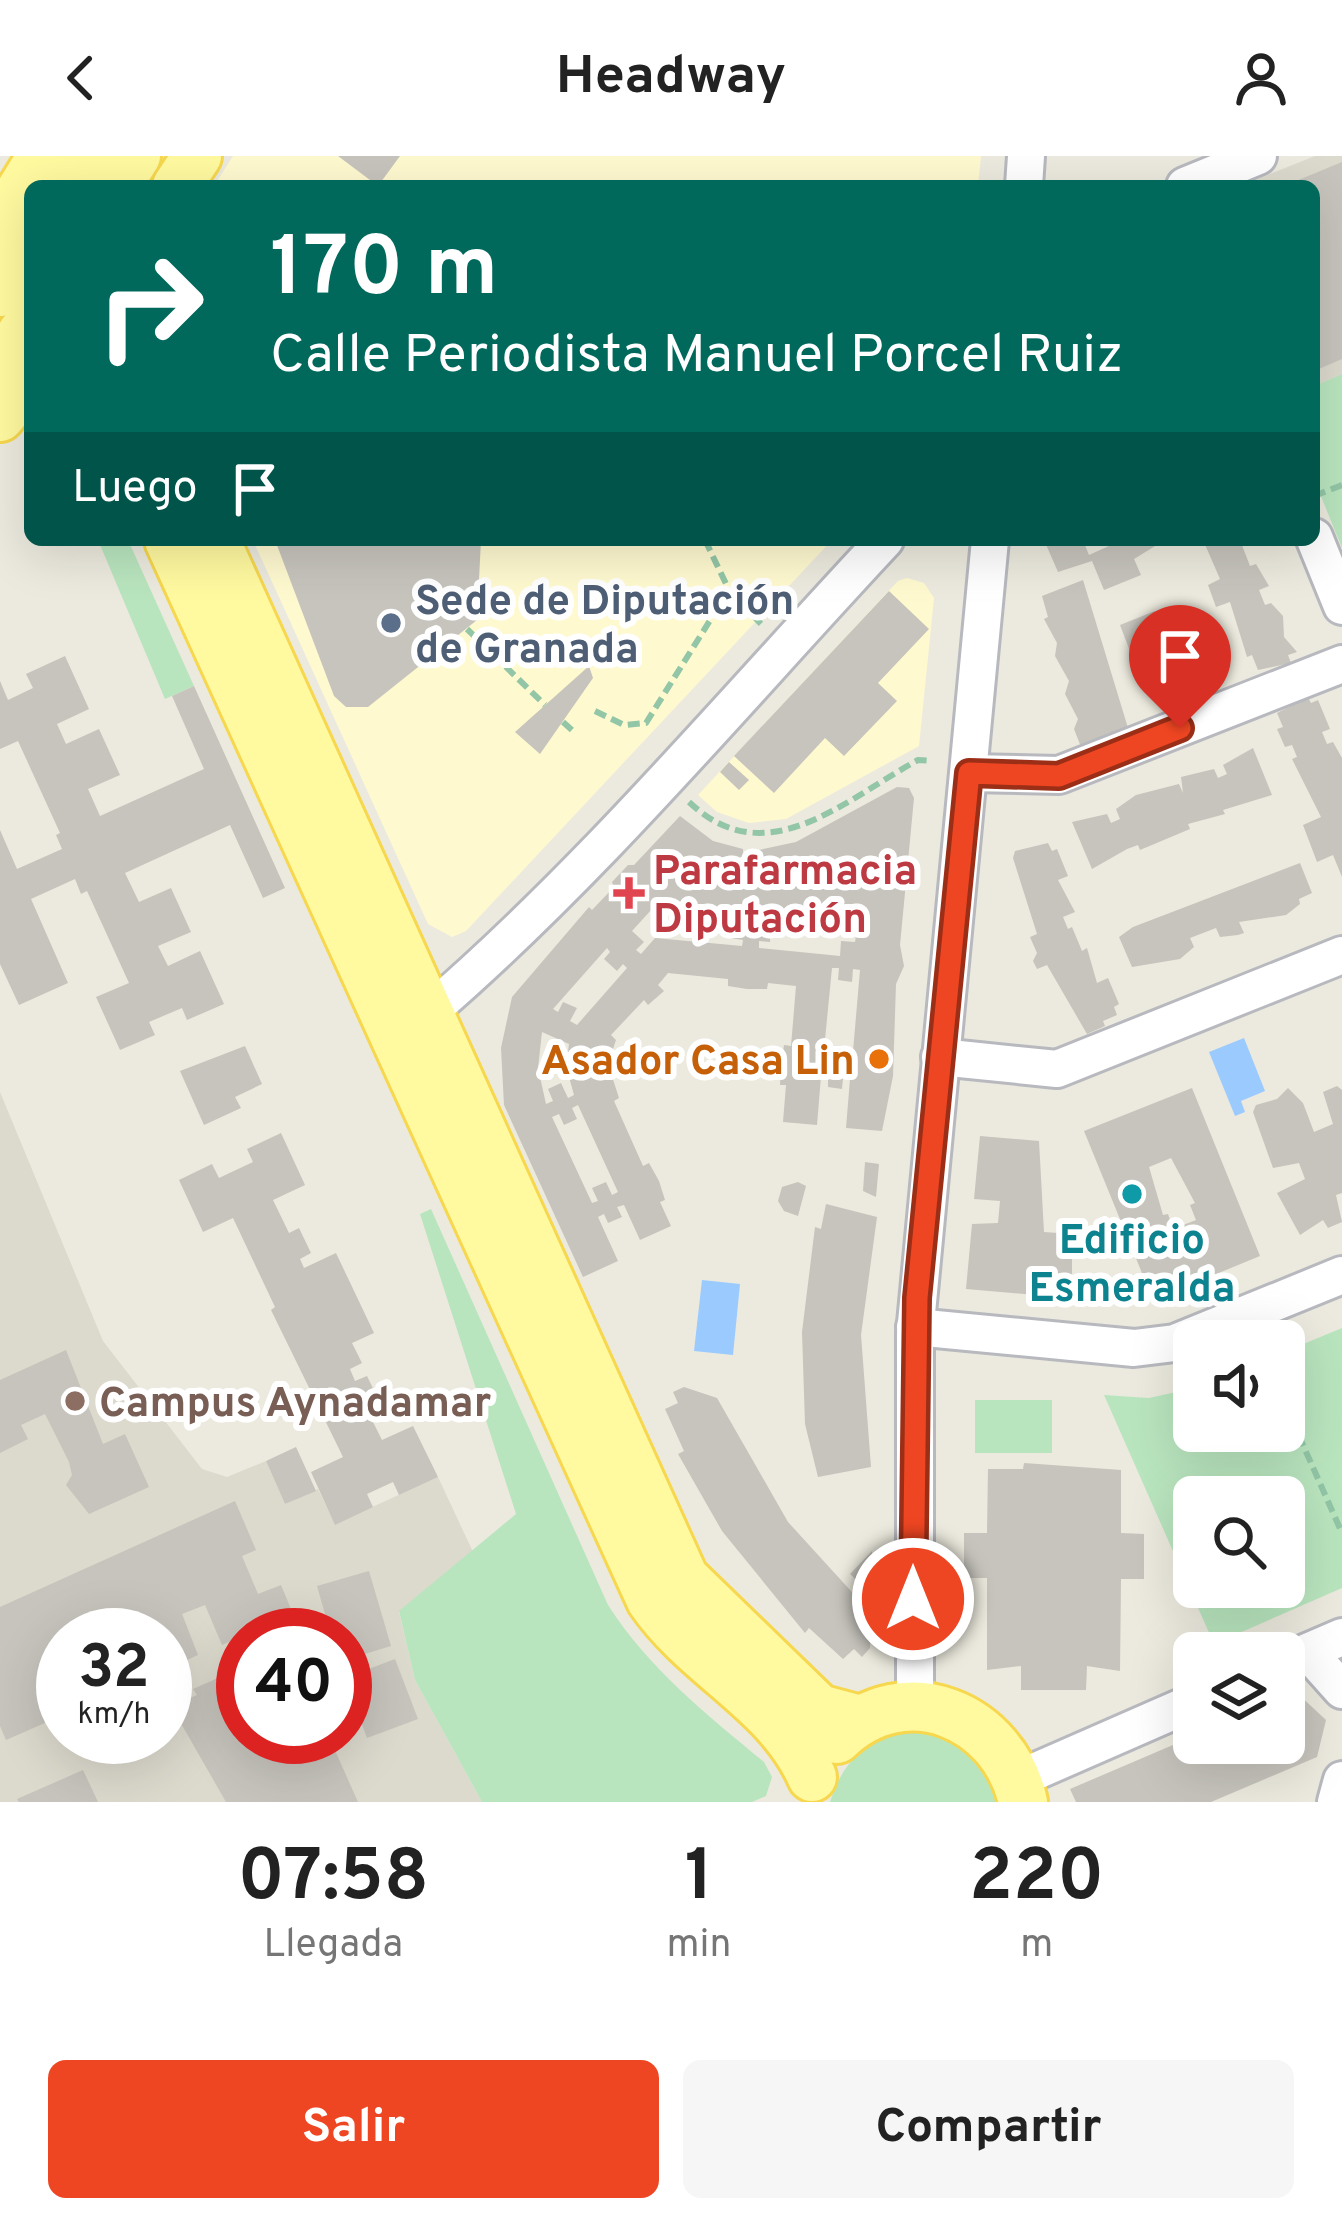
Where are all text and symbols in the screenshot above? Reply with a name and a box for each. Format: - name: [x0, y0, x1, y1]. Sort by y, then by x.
- text: Headway: [556, 44, 786, 113]
- icon: back: [48, 45, 114, 111]
- icon: person: [1228, 45, 1294, 111]
- text: 170 m: [270, 219, 498, 325]
- icon: right: [72, 228, 228, 384]
- text: Calle Periodista Manuel Porcel Ruiz: [270, 323, 1123, 392]
- icon: arrive: [222, 456, 288, 522]
- text: Luego: [72, 461, 198, 518]
- place label: Sede de Diputación de Granada: [415, 577, 794, 678]
- pin: [1129, 605, 1231, 728]
- marker: Sede de Diputación de Granada: [378, 610, 404, 636]
- icon: arrive: [1147, 623, 1213, 689]
- place label: Parafarmacia Diputación: [653, 847, 917, 948]
- marker: Parafarmacia Diputación: [616, 880, 642, 906]
- place label: Asador Casa Lin: [541, 1037, 855, 1090]
- marker: Asador Casa Lin: [866, 1046, 892, 1072]
- marker: Edificio Esmeralda: [1119, 1181, 1145, 1207]
- place label: Edificio Esmeralda: [1029, 1216, 1235, 1317]
- map controls: [1173, 1320, 1305, 1764]
- button: sound: [1173, 1320, 1305, 1452]
- place label: Campus Aynadamar: [99, 1379, 491, 1432]
- marker: Campus Aynadamar: [62, 1388, 88, 1414]
- button: search: [1173, 1476, 1305, 1608]
- position arrow: [850, 1536, 976, 1662]
- speed limit sign: 40: [216, 1608, 372, 1764]
- button: layers: [1173, 1632, 1305, 1764]
- text: 32: [78, 1633, 150, 1709]
- text: km/h: [78, 1697, 150, 1734]
- text: 07:58: [238, 1834, 429, 1926]
- text: 1: [685, 1834, 713, 1926]
- text: 220: [969, 1834, 1104, 1926]
- text: Llegada: [264, 1922, 403, 1971]
- text: min: [667, 1922, 731, 1971]
- text: m: [1020, 1922, 1053, 1971]
- button: Salir: [48, 2060, 659, 2198]
- button: Compartir: [683, 2060, 1294, 2198]

